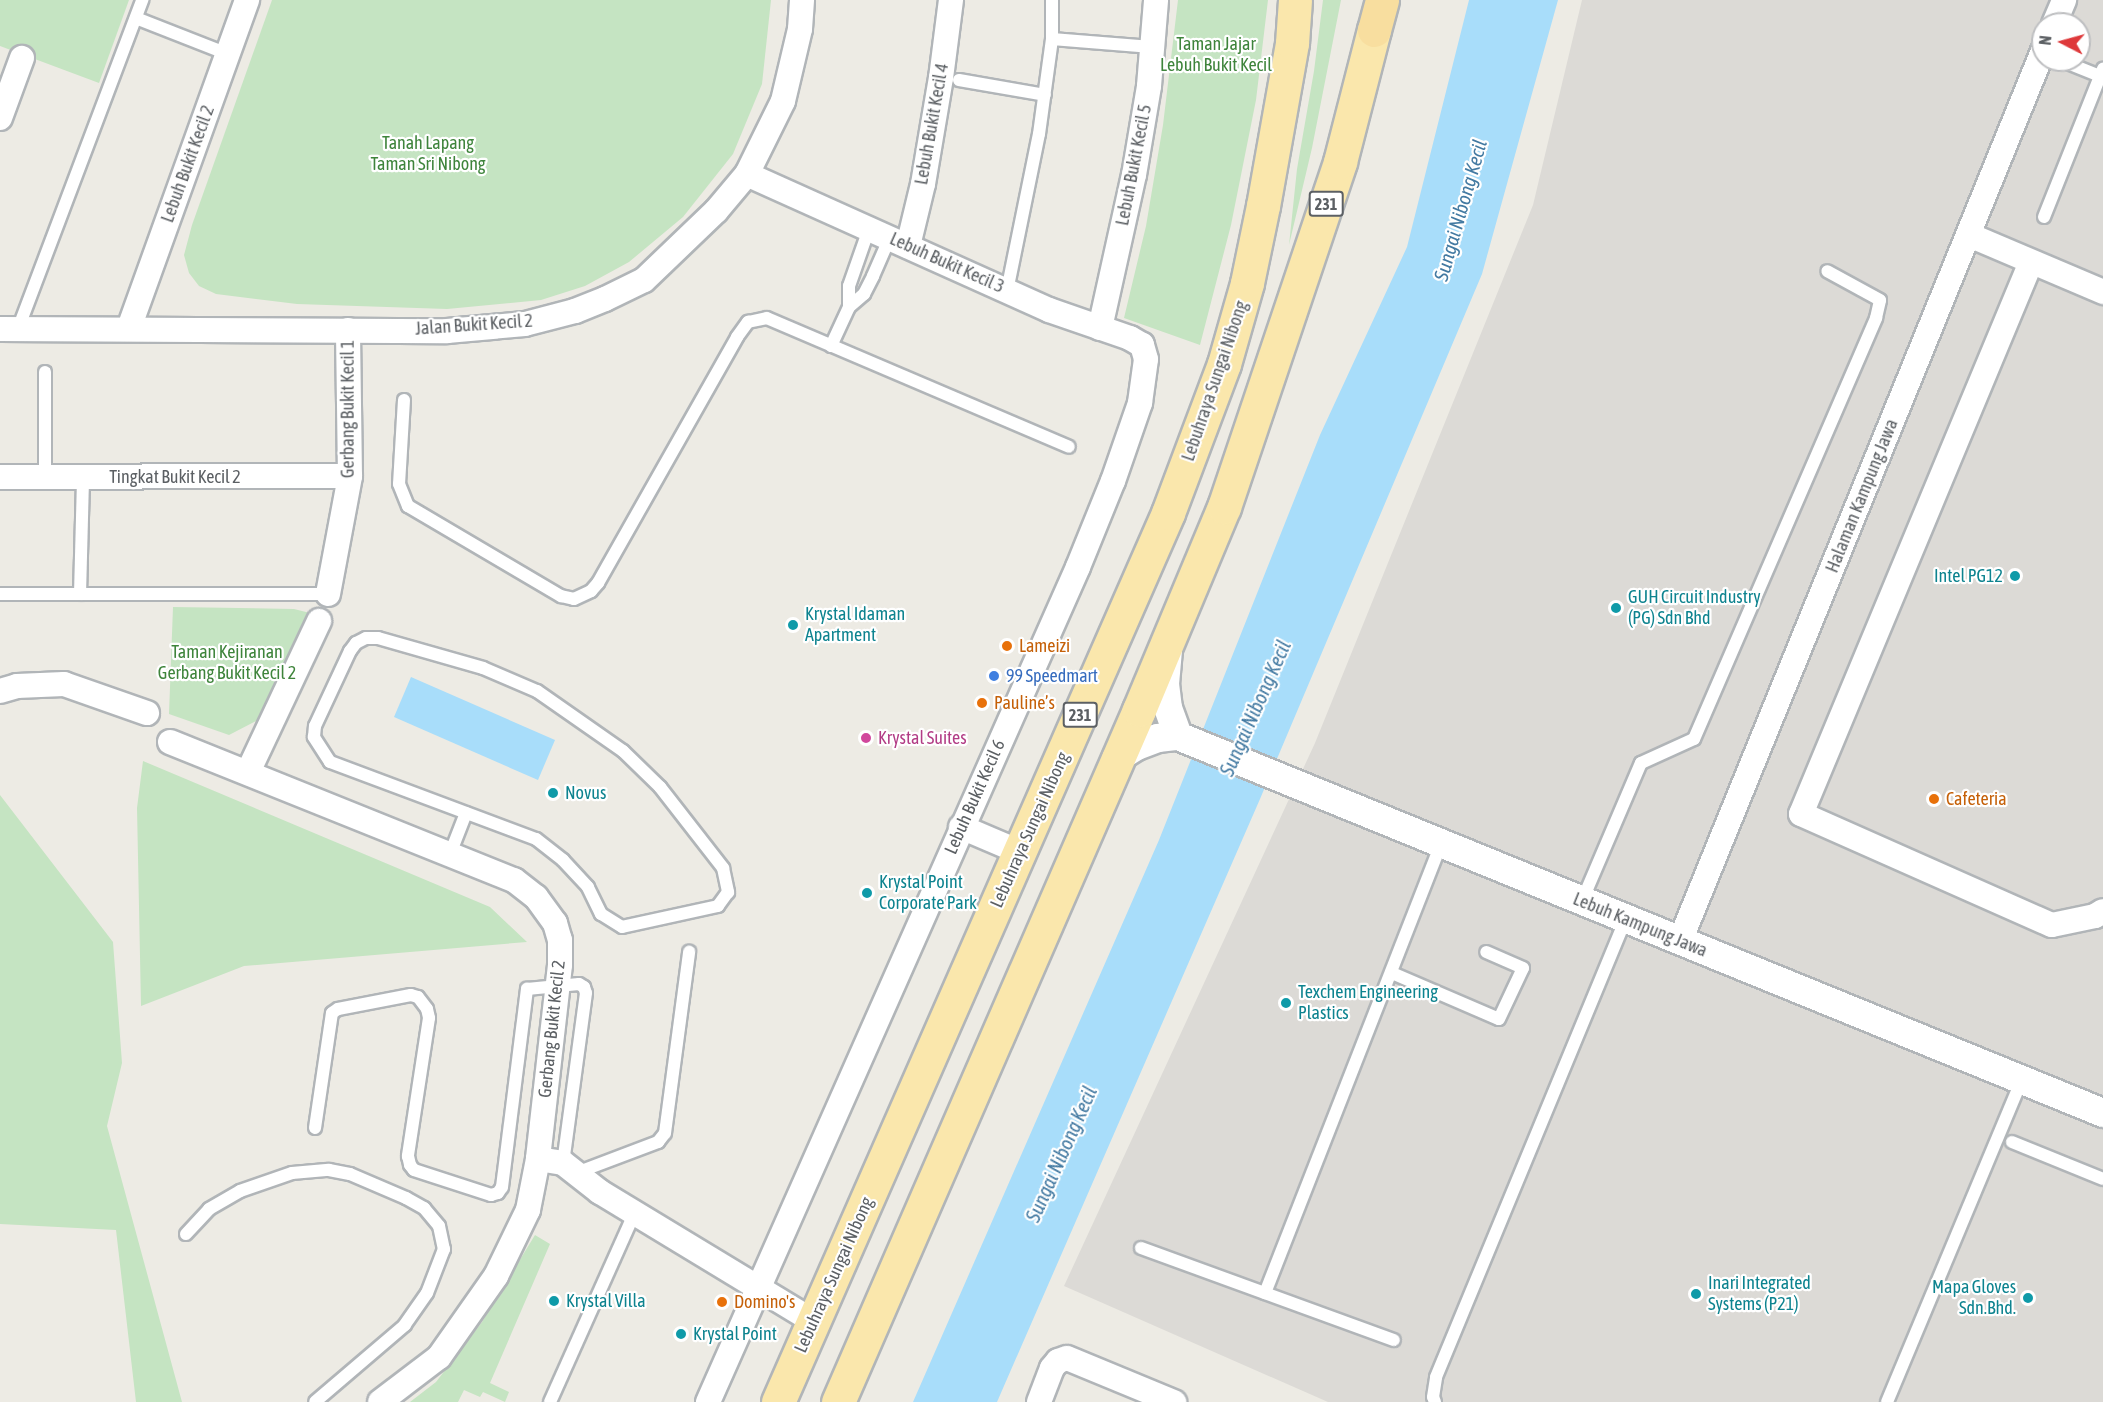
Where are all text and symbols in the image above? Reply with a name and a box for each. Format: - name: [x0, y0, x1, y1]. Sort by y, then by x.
- north arrow: [2031, 12, 2091, 72]
- park label: Taman Jajar Lebuh Bukit Kecil: [1160, 34, 1272, 76]
- text: N: [2036, 35, 2055, 46]
- street label: Lebuh Bukit Kecil 4: [911, 62, 953, 186]
- street label: Lebuh Bukit Kecil 2: [157, 103, 219, 225]
- street label: Lebuh Bukit Kecil 5: [1112, 103, 1156, 227]
- park label: Tanah Lapang Taman Sri Nibong: [370, 133, 486, 176]
- water label: Sungai Nibong Kecil: [1428, 137, 1492, 283]
- road number: 231: [1308, 191, 1344, 217]
- street label: Lebuh Bukit Kecil 3: [886, 228, 1008, 298]
- street label: Lebuhraya Sungai Nibong: [1177, 298, 1253, 464]
- street label: Jalan Bukit Kecil 2: [414, 310, 534, 340]
- street label: Gerbang Bukit Kecil 1: [337, 340, 359, 478]
- street label: Halaman Kampung Jawa: [1821, 416, 1903, 576]
- street label: Tingkat Bukit Kecil 2: [109, 466, 241, 488]
- place label: Intel PG12: [1934, 565, 2003, 587]
- marker: Intel PG12: [2008, 569, 2022, 583]
- place label: GUH Circuit Industry (PG) Sdn Bhd: [1628, 587, 1761, 630]
- marker: GUH Circuit Industry (PG) Sdn Bhd: [1609, 601, 1623, 615]
- place label: Krystal Idaman Apartment: [805, 604, 905, 646]
- marker: Krystal Idaman Apartment: [786, 618, 800, 632]
- place label: Lameizi: [1019, 635, 1070, 657]
- water label: Sungai Nibong Kecil: [1214, 636, 1296, 780]
- marker: Lameizi: [1000, 639, 1014, 653]
- park label: Taman Kejiranan Gerbang Bukit Kecil 2: [158, 642, 296, 684]
- place label: 99 Speedmart: [1006, 665, 1098, 687]
- marker: 99 Speedmart: [987, 669, 1001, 683]
- place label: Pauline’s: [994, 692, 1055, 714]
- marker: Pauline’s: [975, 696, 989, 710]
- road number: 231: [1062, 702, 1098, 728]
- place label: Krystal Suites: [878, 727, 967, 749]
- marker: Krystal Suites: [859, 731, 873, 745]
- street label: Lebuh Bukit Kecil 6: [940, 736, 1010, 858]
- street label: Lebuhraya Sungai Nibong: [986, 749, 1074, 911]
- place label: Novus: [565, 782, 606, 804]
- marker: Novus: [546, 786, 560, 800]
- place label: Cafeteria: [1946, 788, 2007, 810]
- marker: Cafeteria: [1927, 792, 1941, 806]
- place label: Krystal Point Corporate Park: [879, 872, 977, 914]
- marker: Krystal Point Corporate Park: [860, 886, 874, 900]
- street label: Lebuh Kampung Jawa: [1570, 888, 1710, 962]
- street label: Gerbang Bukit Kecil 2: [534, 959, 570, 1099]
- place label: Texchem Engineering Plastics: [1298, 982, 1438, 1024]
- marker: Texchem Engineering Plastics: [1279, 996, 1293, 1010]
- water label: Sungai Nibong Kecil: [1020, 1082, 1102, 1226]
- street label: Lebuhraya Sungai Nibong: [790, 1194, 878, 1356]
- place label: Inari Integrated Systems (P21): [1708, 1273, 1811, 1316]
- place label: Mapa Gloves Sdn.Bhd.: [1932, 1277, 2016, 1320]
- marker: Inari Integrated Systems (P21): [1689, 1287, 1703, 1301]
- place label: Krystal Villa: [566, 1290, 646, 1312]
- place label: Domino's: [734, 1291, 795, 1313]
- marker: Mapa Gloves Sdn.Bhd.: [2021, 1291, 2035, 1305]
- marker: Krystal Villa: [547, 1294, 561, 1308]
- marker: Domino's: [715, 1295, 729, 1309]
- place label: Krystal Point: [693, 1323, 777, 1345]
- marker: Krystal Point: [674, 1327, 688, 1341]

